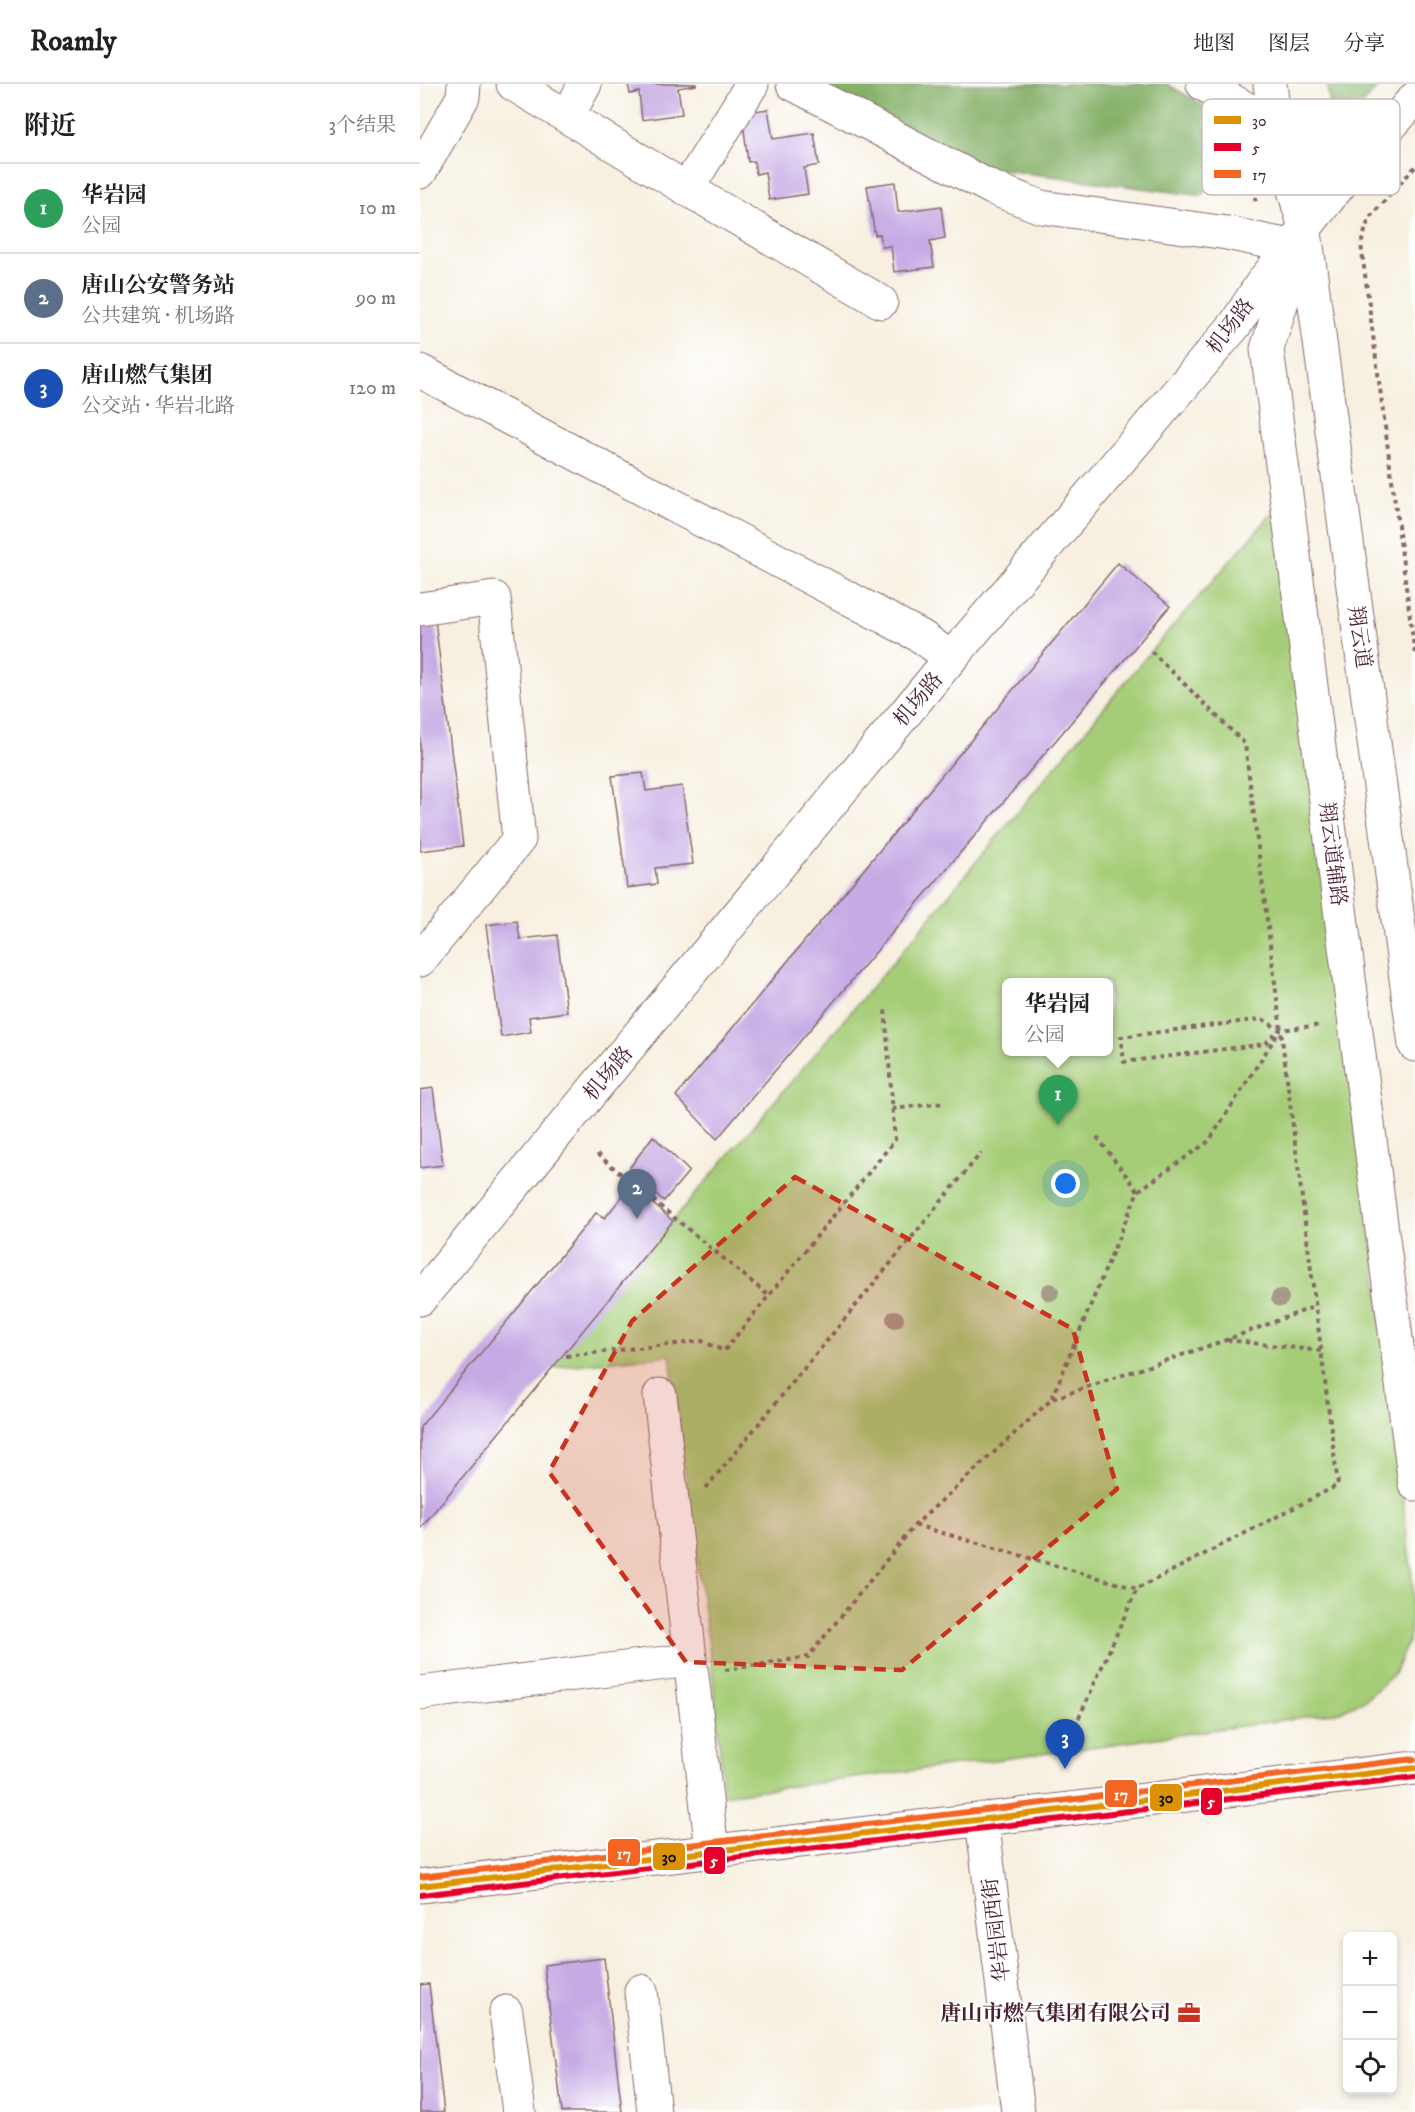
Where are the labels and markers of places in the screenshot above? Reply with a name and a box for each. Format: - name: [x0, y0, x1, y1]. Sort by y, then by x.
- pin: 1: [1038, 1076, 1078, 1125]
- pin: 2: [618, 1170, 656, 1219]
- pin: 3: [1046, 1720, 1084, 1769]
- office icon: 唐山市燃气集团有限公司: [1176, 2000, 1202, 2026]
- place label: 唐山市燃气集团有限公司: [940, 2001, 1171, 2027]

